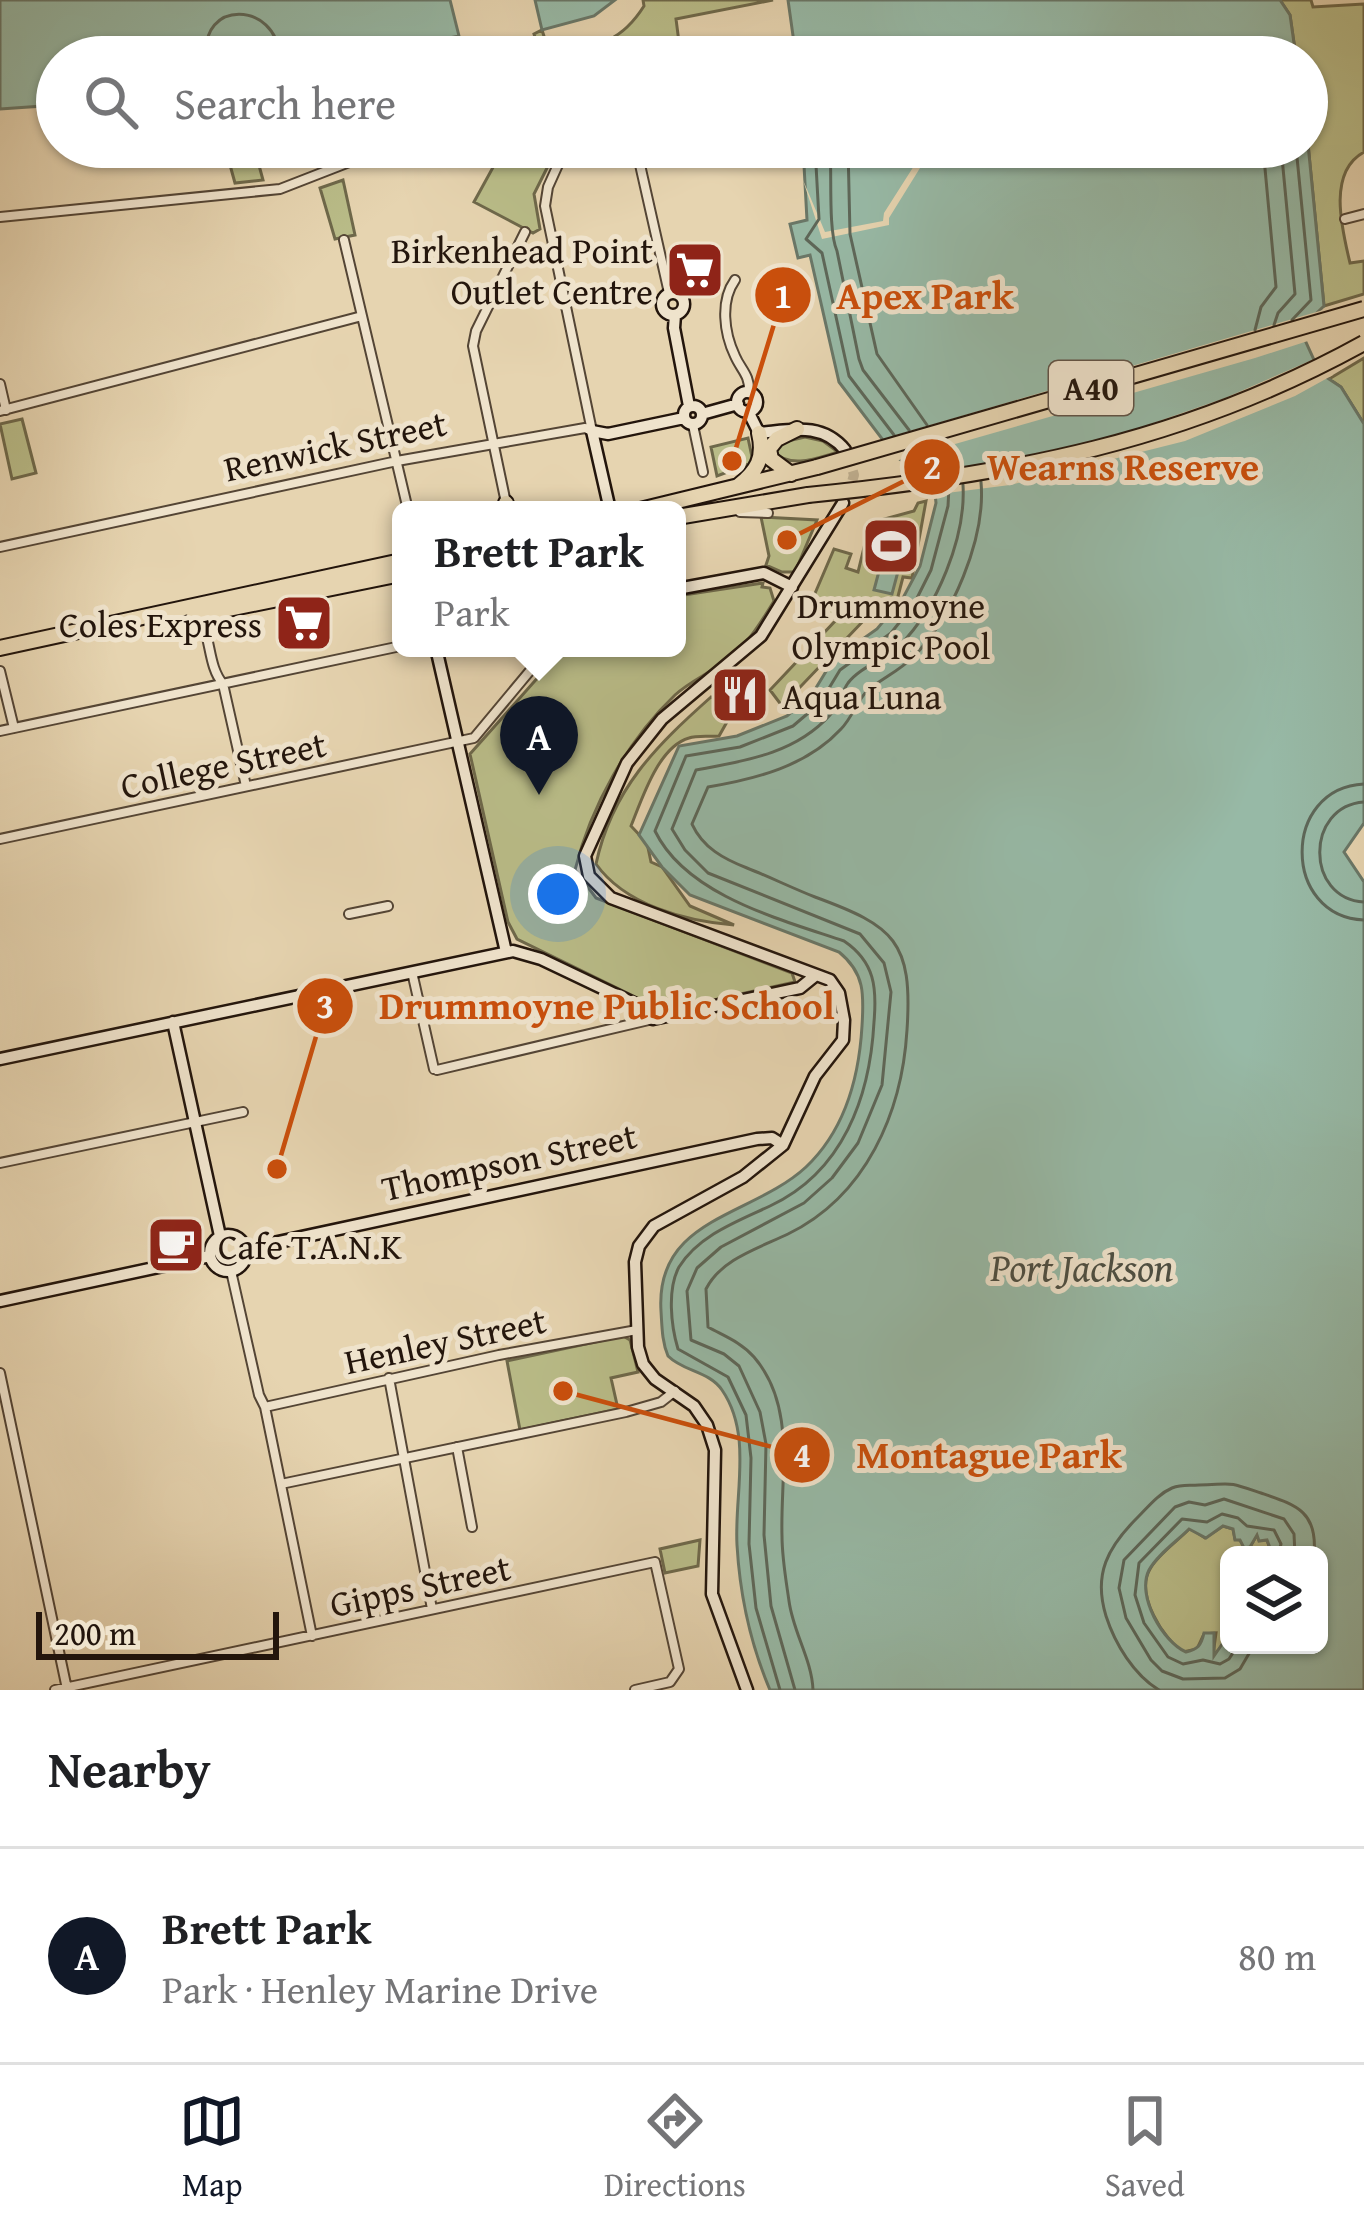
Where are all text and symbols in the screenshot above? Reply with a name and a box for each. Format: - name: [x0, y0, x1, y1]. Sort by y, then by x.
- search box: [36, 36, 1328, 168]
- icon: search: [78, 69, 144, 135]
- text: Search here: [174, 70, 396, 135]
- place label: Birkenhead Point Outlet Centre: [391, 223, 653, 317]
- supermarket icon: Birkenhead Point Outlet Centre: [664, 239, 726, 301]
- callout: Apex Park: [753, 258, 1038, 333]
- text: Apex Park: [836, 266, 1015, 323]
- text: 1: [774, 268, 792, 321]
- road number: A40: [1049, 361, 1133, 415]
- street label: Renwick Street: [219, 396, 451, 494]
- callout: Wearns Reserve: [902, 429, 1283, 504]
- text: Wearns Reserve: [987, 437, 1259, 494]
- text: 2: [923, 439, 941, 492]
- popup: [392, 501, 686, 657]
- sports icon: Drummoyne Olympic Pool: [860, 515, 922, 577]
- text: Brett Park: [434, 518, 644, 583]
- place label: Drummoyne Olympic Pool: [792, 578, 990, 672]
- text: Park: [434, 583, 510, 640]
- supermarket icon: Coles Express: [273, 592, 335, 654]
- place label: Coles Express: [59, 597, 262, 650]
- restaurant icon: Aqua Luna: [709, 664, 771, 726]
- place label: Aqua Luna: [782, 669, 941, 722]
- pin: A: [500, 696, 578, 795]
- street label: College Street: [115, 716, 331, 812]
- your location: [528, 864, 588, 924]
- callout: Drummoyne Public School: [295, 968, 858, 1043]
- text: Drummoyne Public School: [379, 976, 835, 1033]
- text: 3: [316, 978, 334, 1031]
- street label: Thompson Street: [377, 1108, 642, 1214]
- cafe icon: Cafe T.A.N.K: [145, 1214, 207, 1276]
- place label: Cafe T.A.N.K: [218, 1219, 402, 1272]
- water label: Port Jackson: [989, 1238, 1174, 1295]
- street label: Henley Street: [339, 1293, 551, 1387]
- callout: Montague Park: [772, 1417, 1146, 1492]
- text: Montague Park: [856, 1425, 1123, 1482]
- text: 4: [793, 1427, 811, 1480]
- street label: Gipps Street: [325, 1540, 516, 1630]
- map controls: [1220, 1546, 1328, 1654]
- button: layers: [1220, 1546, 1328, 1654]
- scale bar: [36, 1606, 279, 1659]
- text: 200 m: [54, 1609, 136, 1657]
- text: Nearby: [48, 1731, 211, 1806]
- text: Brett Park: [162, 1895, 371, 1960]
- text: A: [75, 1927, 99, 1984]
- text: 80 m: [1238, 1927, 1316, 1984]
- text: Park · Henley Marine Drive: [162, 1960, 598, 2017]
- tab: Map: [179, 2088, 245, 2208]
- tab: Directions: [604, 2088, 746, 2208]
- tab: Saved: [1105, 2088, 1185, 2208]

